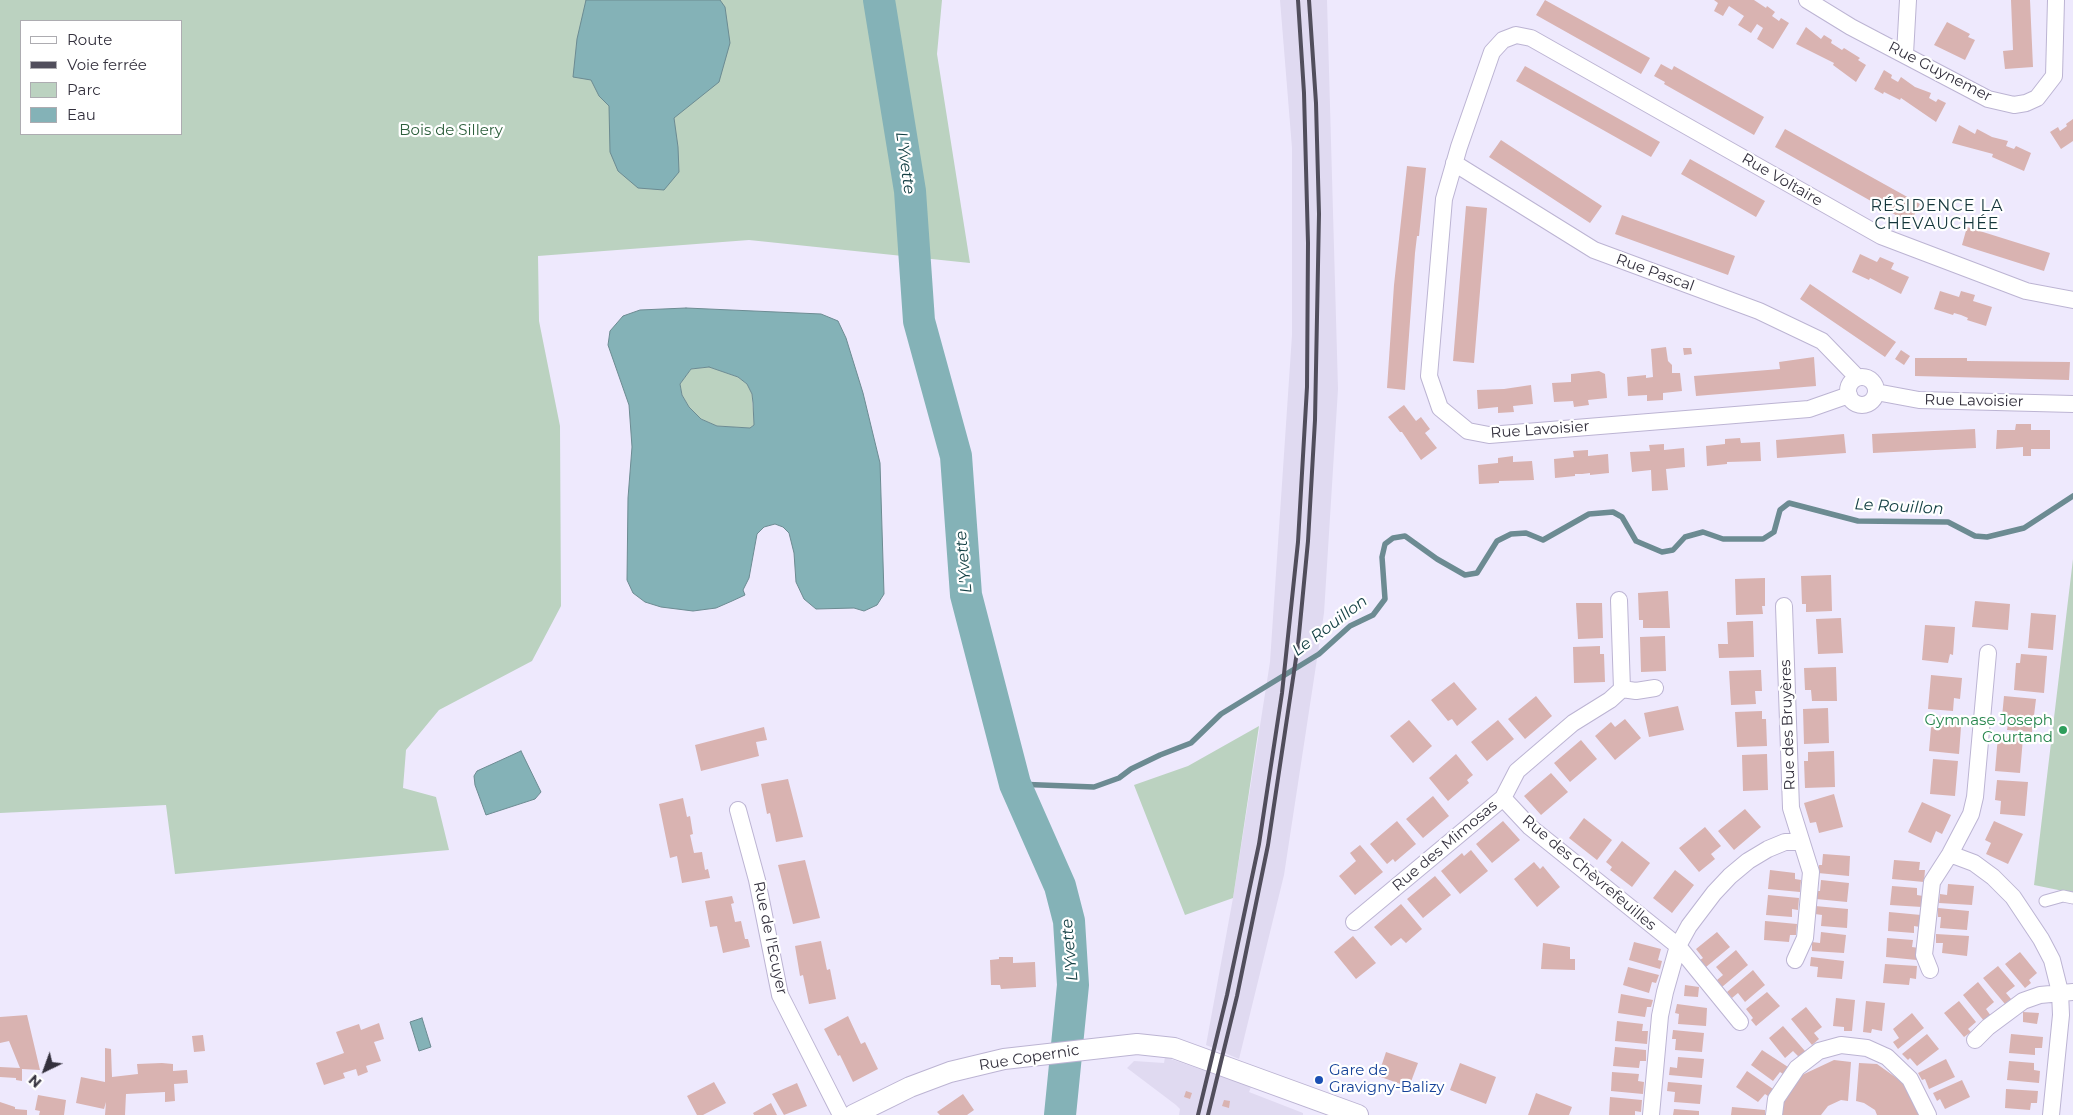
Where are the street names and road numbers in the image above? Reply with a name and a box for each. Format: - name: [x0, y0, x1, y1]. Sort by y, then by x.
- street label: Rue Guynemer: [1885, 38, 1995, 106]
- street label: Rue Voltaire: [1738, 150, 1826, 210]
- street label: Rue Pascal: [1613, 251, 1697, 295]
- street label: Rue Lavoisier: [1924, 391, 2024, 411]
- street label: Rue Lavoisier: [1490, 418, 1590, 442]
- street label: Rue des Bruyères: [1777, 659, 1799, 791]
- street label: Rue des Mimosas: [1389, 797, 1501, 895]
- street label: Rue des Chèvrefeuilles: [1518, 812, 1660, 934]
- street label: Rue de l'Ecuyer: [749, 880, 791, 996]
- street label: Rue Copernic: [978, 1041, 1080, 1075]

